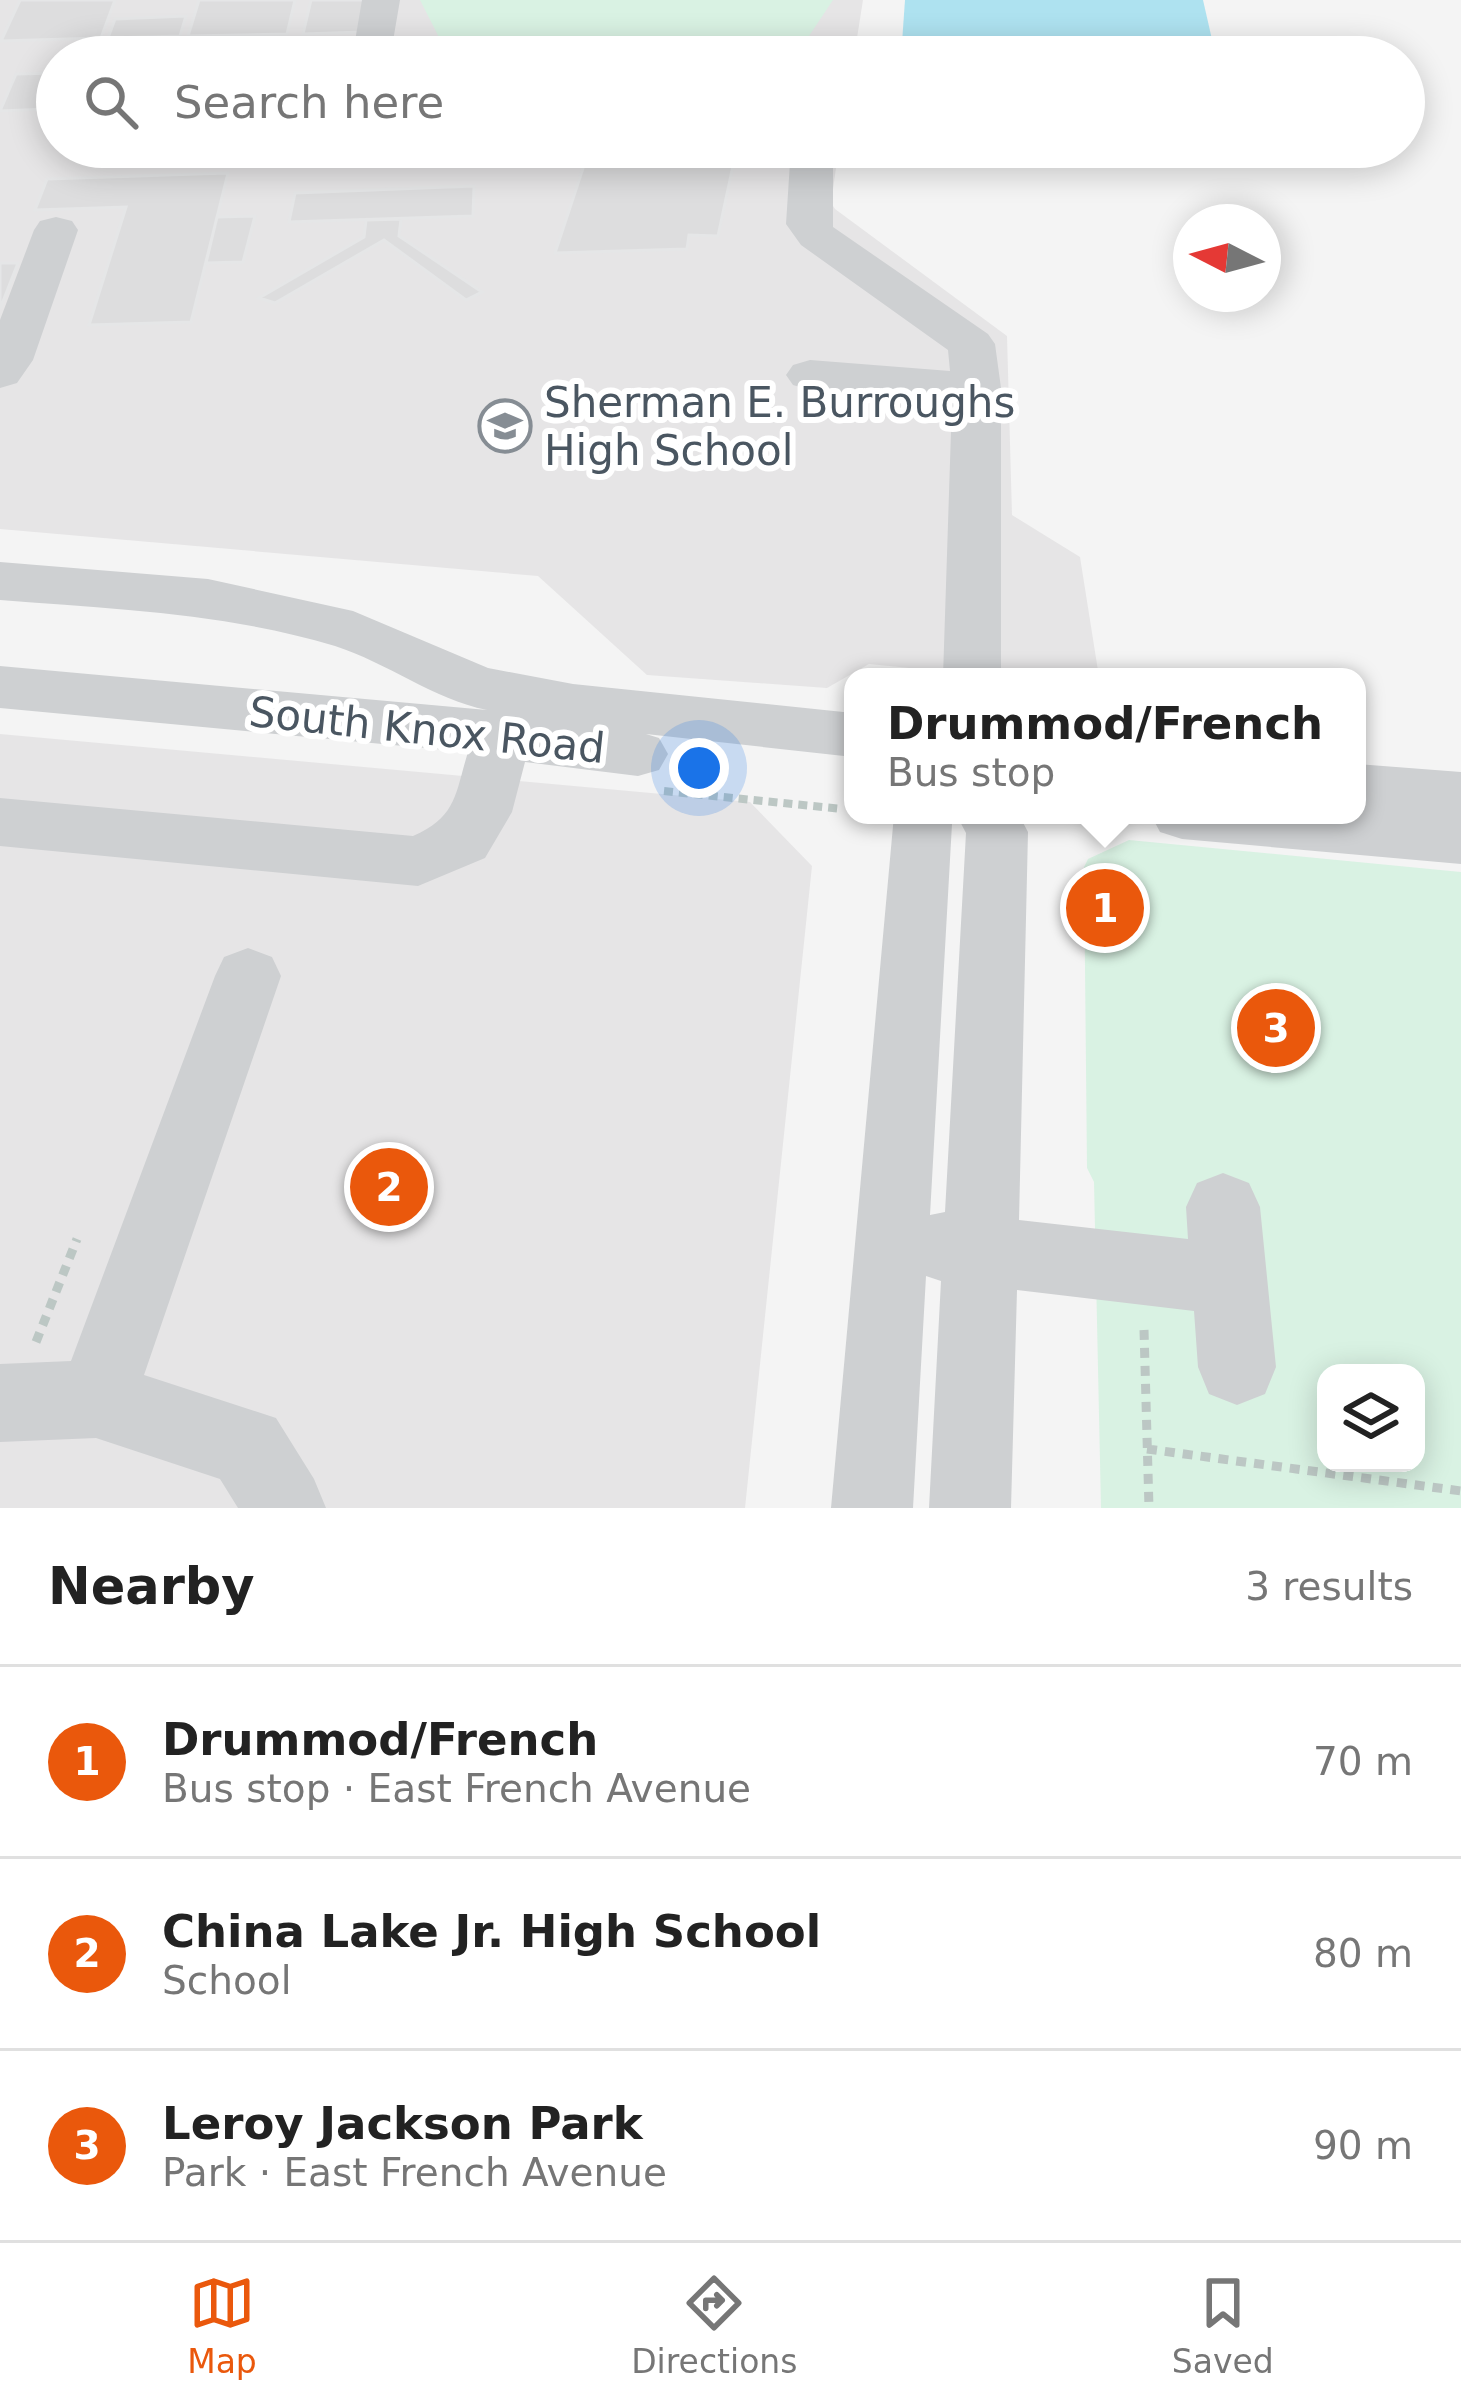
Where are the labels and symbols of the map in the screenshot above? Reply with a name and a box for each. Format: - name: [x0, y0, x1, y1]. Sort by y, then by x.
- north arrow: [1173, 204, 1281, 312]
- place label: Sherman E. Burroughs High School: [544, 378, 1015, 475]
- school or university icon: Sherman E. Burroughs High School: [477, 398, 533, 454]
- street label: South Knox Road: [247, 687, 607, 773]
- your location: [669, 738, 729, 798]
- pin: 1: [1066, 863, 1144, 953]
- pin: 3: [1237, 983, 1315, 1073]
- pin: 2: [350, 1142, 428, 1232]

